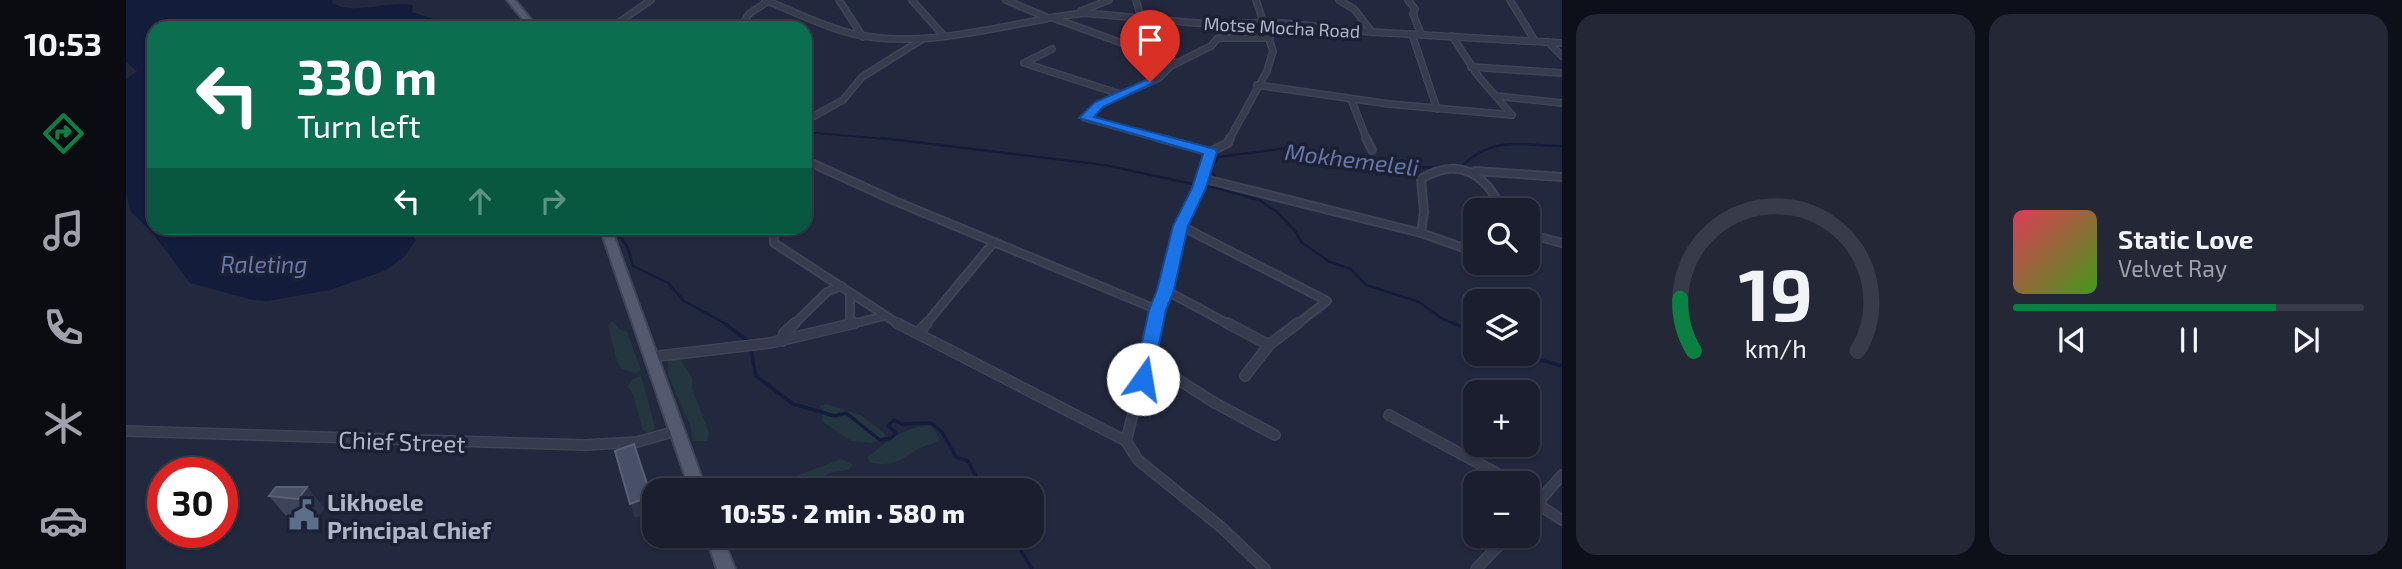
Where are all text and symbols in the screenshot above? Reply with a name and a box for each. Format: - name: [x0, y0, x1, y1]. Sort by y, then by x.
- pin: [1120, 10, 1180, 82]
- street label: Motse Mocha Road: [1203, 12, 1361, 42]
- icon: arrive: [1131, 21, 1169, 59]
- text: 10:53: [24, 24, 102, 62]
- text: 330 m: [297, 46, 437, 105]
- icon: left: [182, 49, 273, 140]
- text: Turn left: [297, 106, 421, 144]
- icon: directions: [39, 109, 88, 158]
- water label: Mokhemeleli: [1283, 137, 1421, 181]
- icon: left: [388, 182, 426, 220]
- icon: ahead: [461, 182, 499, 220]
- icon: right: [534, 182, 572, 220]
- map controls: [1463, 198, 1540, 548]
- button: search: [1463, 198, 1540, 275]
- icon: music: [39, 206, 88, 255]
- text: Static Love: [2118, 223, 2254, 254]
- text: 19: [1738, 248, 1813, 336]
- water label: Raleting: [220, 250, 308, 278]
- text: Velvet Ray: [2118, 254, 2227, 282]
- button: layers: [1463, 289, 1540, 366]
- icon: phone: [39, 303, 88, 352]
- icon: previous: [2053, 321, 2091, 359]
- icon: pause: [2170, 321, 2208, 359]
- icon: next: [2287, 321, 2325, 359]
- text: km/h: [1744, 332, 1807, 362]
- position arrow: [1106, 342, 1180, 416]
- button: +: [1463, 380, 1540, 457]
- icon: climate: [39, 399, 88, 448]
- street label: Chief Street: [338, 424, 466, 458]
- speed limit sign: 30: [147, 457, 238, 548]
- button: −: [1463, 471, 1540, 548]
- place label: Likhoele Principal Chief: [327, 487, 492, 544]
- icon: car: [39, 496, 88, 545]
- text: 10:55 · 2 min · 580 m: [721, 497, 965, 528]
- public building icon: Likhoele Principal Chief: [287, 498, 321, 532]

